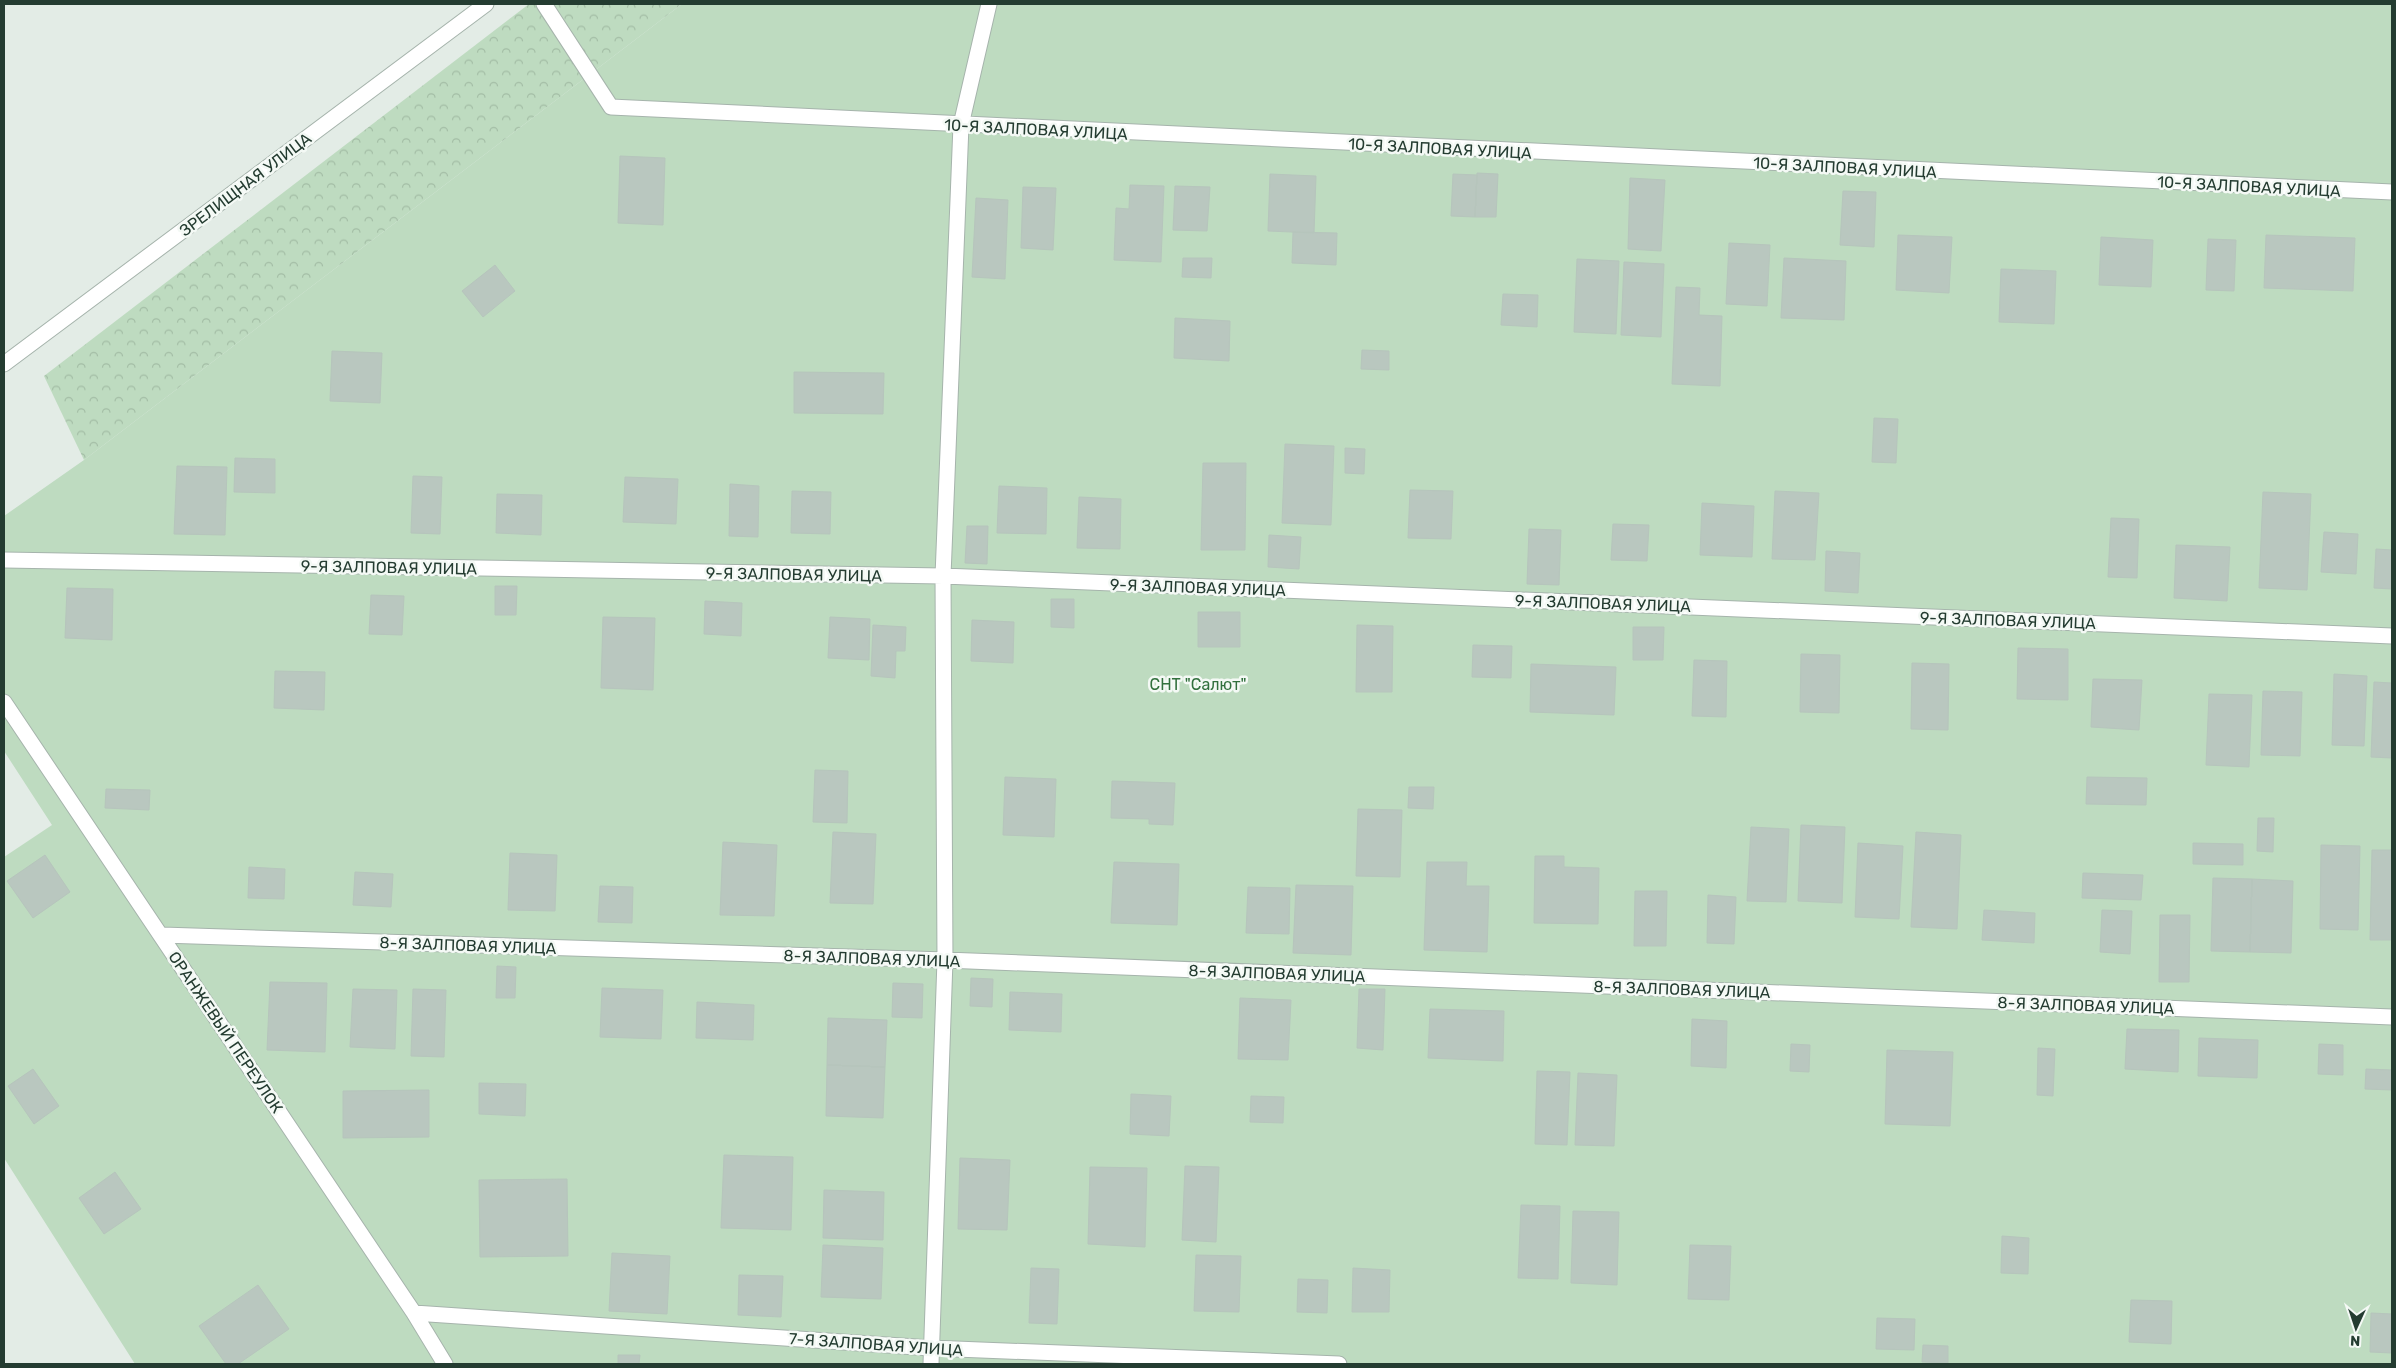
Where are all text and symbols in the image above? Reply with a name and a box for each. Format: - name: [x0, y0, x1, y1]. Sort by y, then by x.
- street label: 10-Я ЗАЛПОВАЯ УЛИЦА: [944, 115, 1129, 144]
- street label: ЗРЕЛИЩНАЯ УЛИЦА: [176, 129, 315, 240]
- street label: 10-Я ЗАЛПОВАЯ УЛИЦА: [1348, 134, 1533, 163]
- street label: 10-Я ЗАЛПОВАЯ УЛИЦА: [1753, 153, 1938, 182]
- street label: 10-Я ЗАЛПОВАЯ УЛИЦА: [2157, 172, 2342, 201]
- street label: 9-Я ЗАЛПОВАЯ УЛИЦА: [301, 556, 477, 579]
- street label: 9-Я ЗАЛПОВАЯ УЛИЦА: [706, 563, 882, 586]
- street label: 9-Я ЗАЛПОВАЯ УЛИЦА: [1110, 575, 1287, 600]
- street label: 9-Я ЗАЛПОВАЯ УЛИЦА: [1515, 591, 1692, 616]
- street label: 9-Я ЗАЛПОВАЯ УЛИЦА: [1920, 608, 2097, 633]
- park label: СНТ "Салют": [1150, 675, 1246, 694]
- street label: 8-Я ЗАЛПОВАЯ УЛИЦА: [379, 933, 557, 958]
- street label: 8-Я ЗАЛПОВАЯ УЛИЦА: [783, 946, 961, 971]
- street label: ОРАНЖЕВЫЙ ПЕРЕУЛОК: [164, 948, 287, 1117]
- street label: 8-Я ЗАЛПОВАЯ УЛИЦА: [1188, 961, 1366, 986]
- street label: 8-Я ЗАЛПОВАЯ УЛИЦА: [1593, 977, 1771, 1002]
- street label: 8-Я ЗАЛПОВАЯ УЛИЦА: [1997, 993, 2175, 1018]
- north arrow: [2331, 1303, 2381, 1353]
- street label: 7-Я ЗАЛПОВАЯ УЛИЦА: [788, 1329, 964, 1360]
- text: N: [2350, 1332, 2361, 1349]

